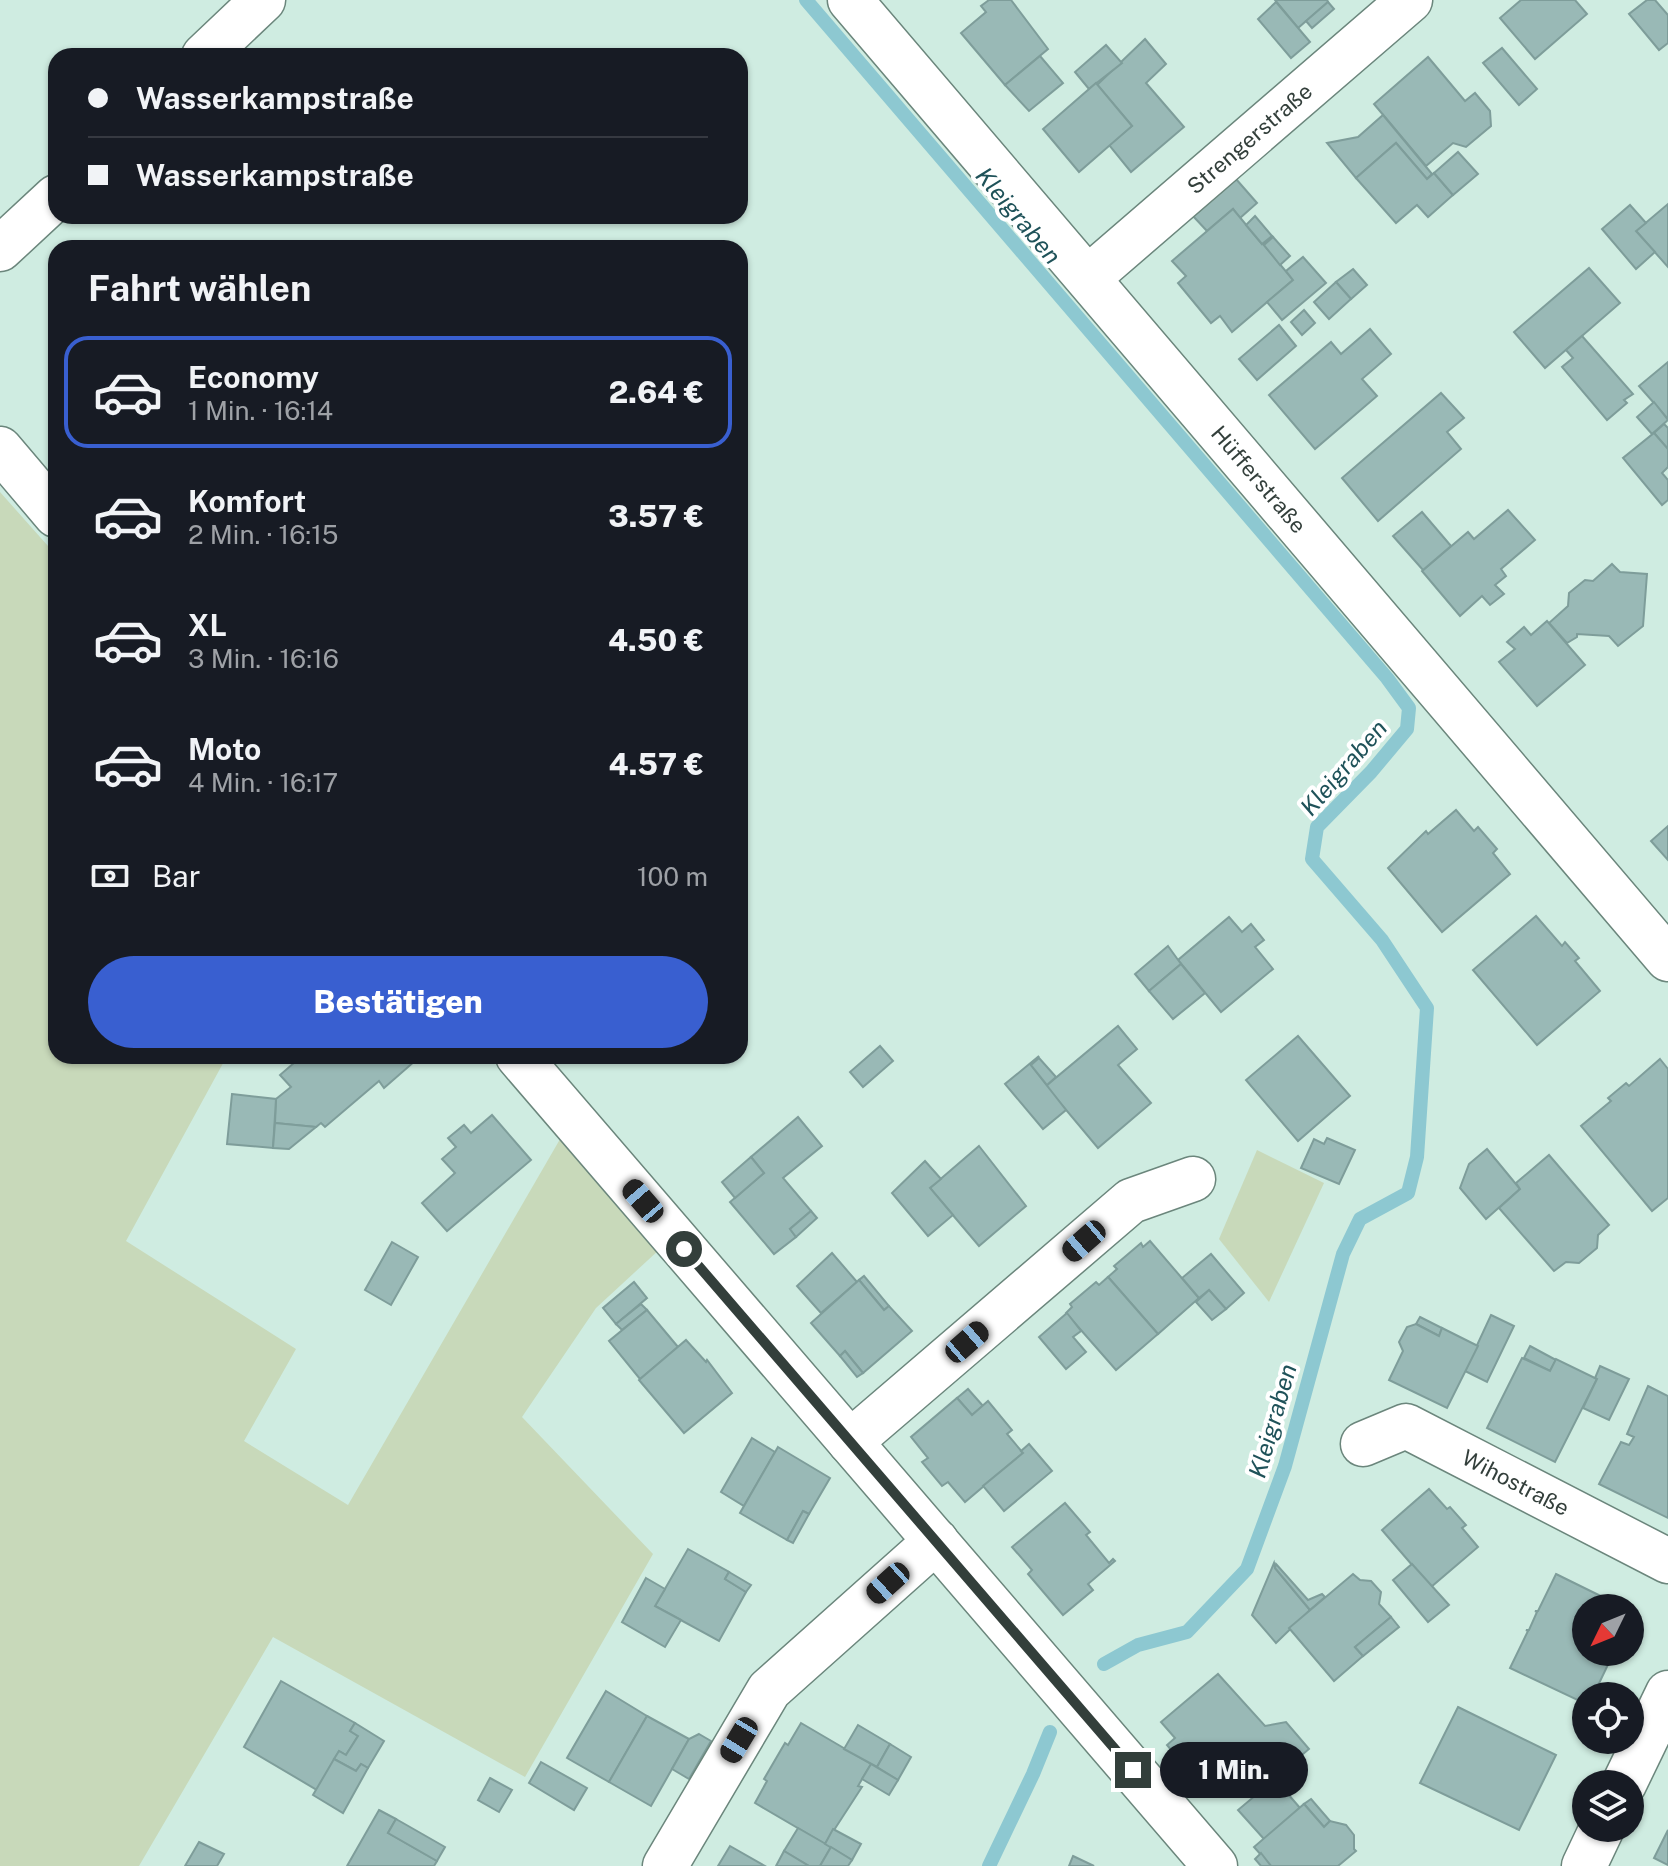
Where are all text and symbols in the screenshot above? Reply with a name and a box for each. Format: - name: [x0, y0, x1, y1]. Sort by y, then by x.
- street label: Strengerstraße: [1182, 78, 1317, 199]
- text: Wasserkampstraße: [136, 80, 414, 116]
- text: Wasserkampstraße: [136, 157, 414, 193]
- water label: Kleigraben: [970, 161, 1067, 269]
- text: Fahrt wählen: [88, 267, 311, 309]
- icon: car: [92, 356, 164, 428]
- text: Economy: [188, 359, 319, 395]
- text: 2.64 €: [609, 374, 704, 410]
- text: 1 Min. · 16:14: [188, 395, 333, 426]
- street label: Hüfferstraße: [1206, 420, 1312, 538]
- icon: car: [92, 480, 164, 552]
- text: Komfort: [188, 483, 306, 519]
- text: 3.57 €: [608, 498, 704, 534]
- text: 2 Min. · 16:15: [188, 519, 338, 550]
- icon: car: [92, 604, 164, 676]
- text: XL: [188, 607, 227, 643]
- text: 4.50 €: [608, 622, 704, 658]
- text: 3 Min. · 16:16: [188, 643, 339, 674]
- water label: Kleigraben: [1294, 714, 1392, 821]
- icon: car: [92, 728, 164, 800]
- text: Moto: [188, 731, 261, 767]
- text: 4.57 €: [609, 746, 704, 782]
- text: 4 Min. · 16:17: [188, 767, 338, 798]
- icon: cash: [88, 854, 132, 898]
- text: Bar: [152, 858, 200, 894]
- text: 100 m: [637, 861, 708, 892]
- button: Bestätigen: [88, 956, 708, 1048]
- car: [618, 1175, 668, 1227]
- car: [1058, 1216, 1110, 1266]
- route start: [666, 1231, 702, 1267]
- car: [941, 1317, 993, 1367]
- water label: Kleigraben: [1242, 1361, 1302, 1481]
- street label: Wihostraße: [1458, 1444, 1574, 1521]
- car: [862, 1558, 914, 1608]
- north arrow: [1572, 1594, 1644, 1666]
- map controls: [1572, 1594, 1644, 1842]
- button: locate: [1572, 1682, 1644, 1754]
- car: [716, 1713, 762, 1767]
- callout: 1 Min.: [1161, 1742, 1309, 1798]
- route end: [1115, 1752, 1151, 1788]
- text: 1 Min.: [1198, 1754, 1270, 1785]
- button: layers: [1572, 1770, 1644, 1842]

